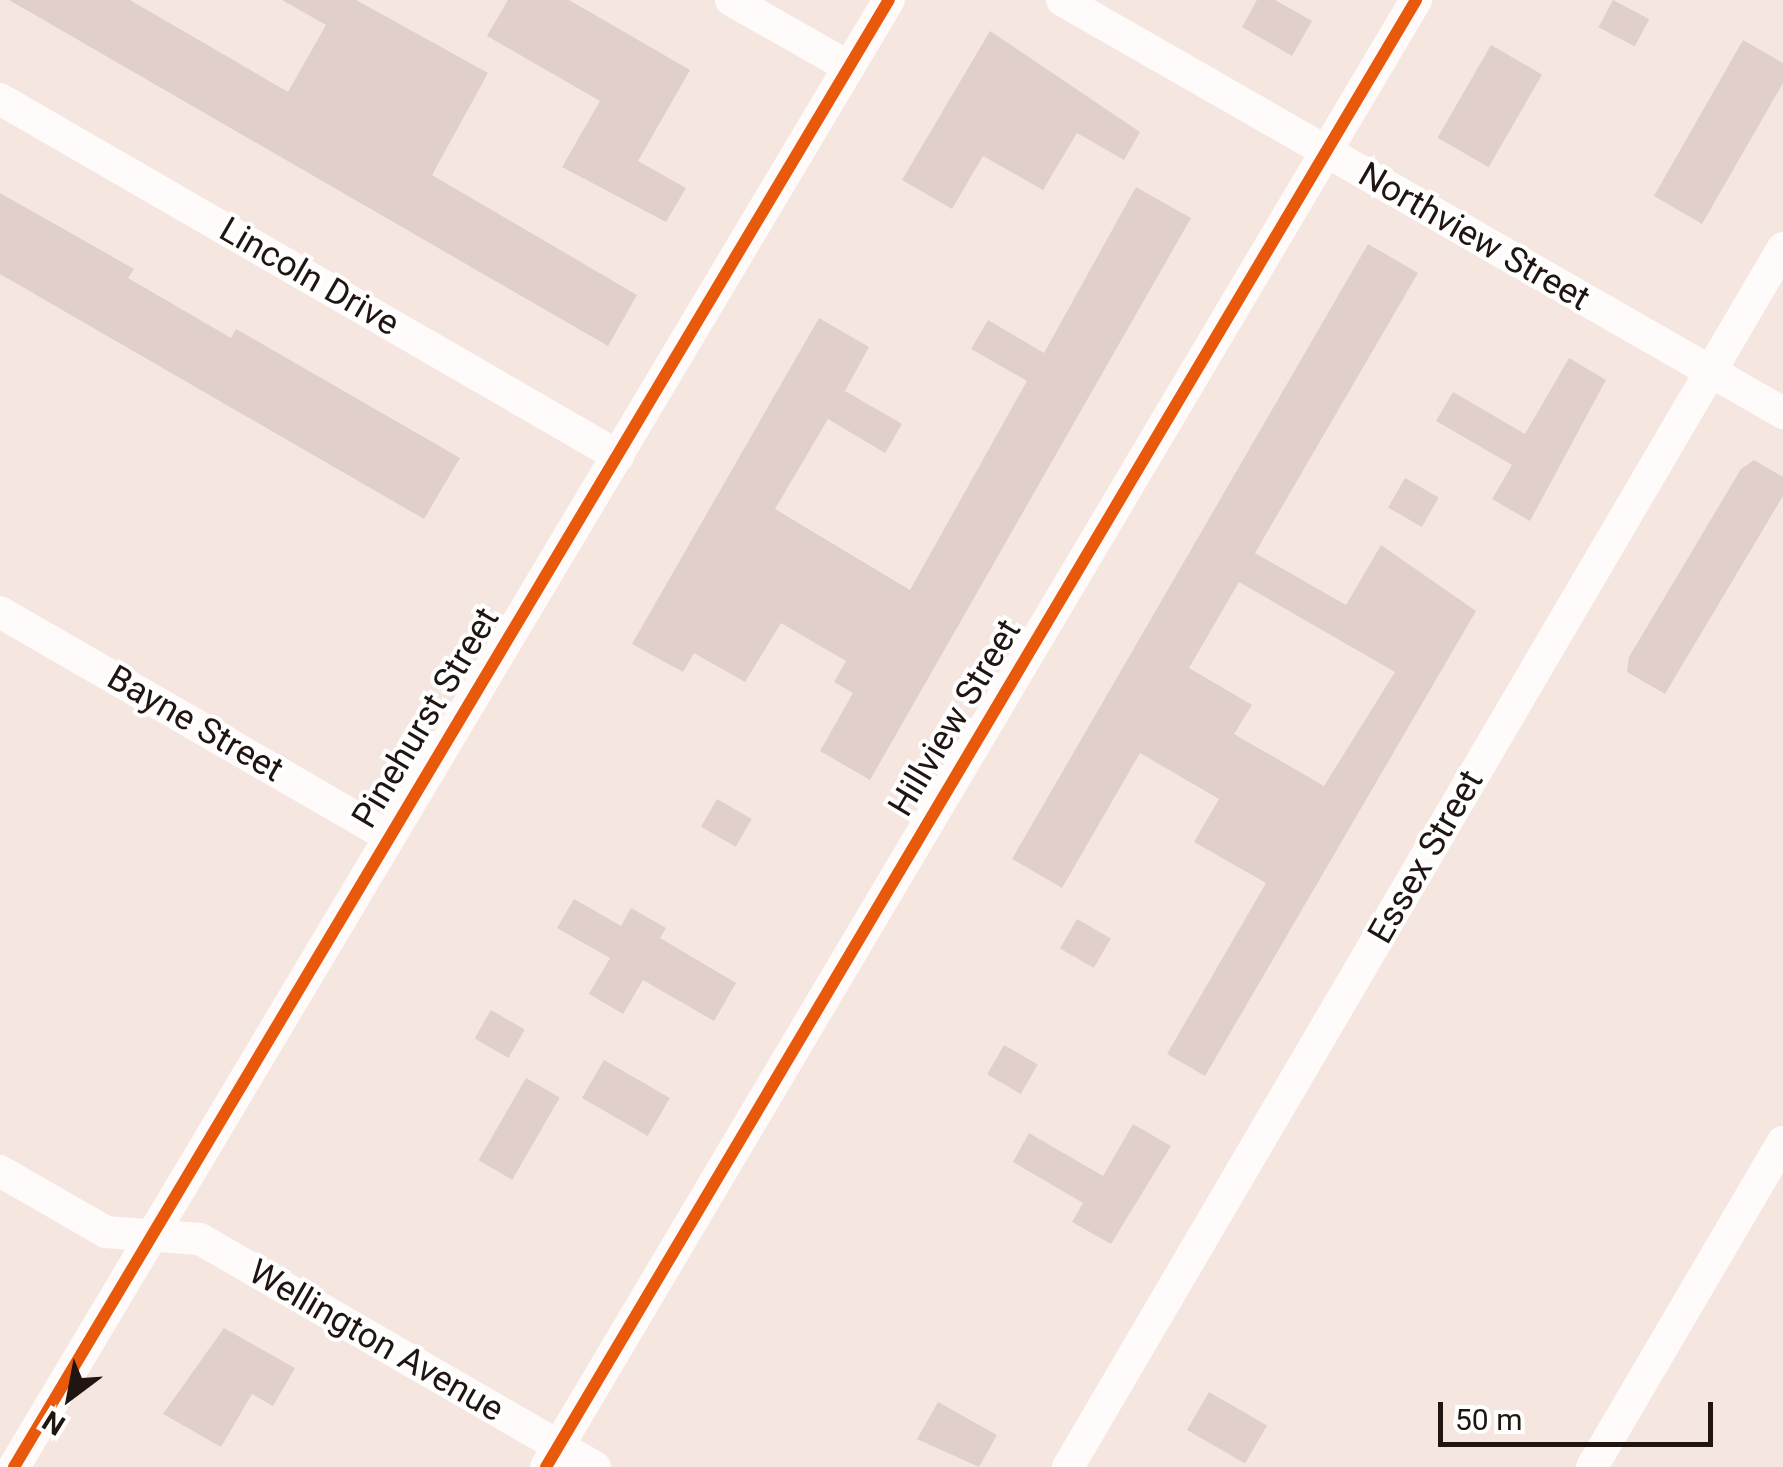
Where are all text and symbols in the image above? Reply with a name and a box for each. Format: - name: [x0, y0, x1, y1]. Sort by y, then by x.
- street label: Northview Street: [1351, 154, 1597, 320]
- street label: Lincoln Drive: [212, 209, 406, 345]
- street label: Pinehurst Street: [344, 600, 508, 836]
- street label: Hillview Street: [880, 612, 1030, 824]
- street label: Bayne Street: [100, 657, 290, 791]
- street label: Essex Street: [1360, 763, 1492, 951]
- street label: Wellington Avenue: [241, 1251, 511, 1431]
- north arrow: [20, 1347, 120, 1447]
- scale bar: [1443, 1382, 1718, 1444]
- text: 50 m: [1455, 1402, 1522, 1437]
- text: N: [37, 1404, 71, 1442]

